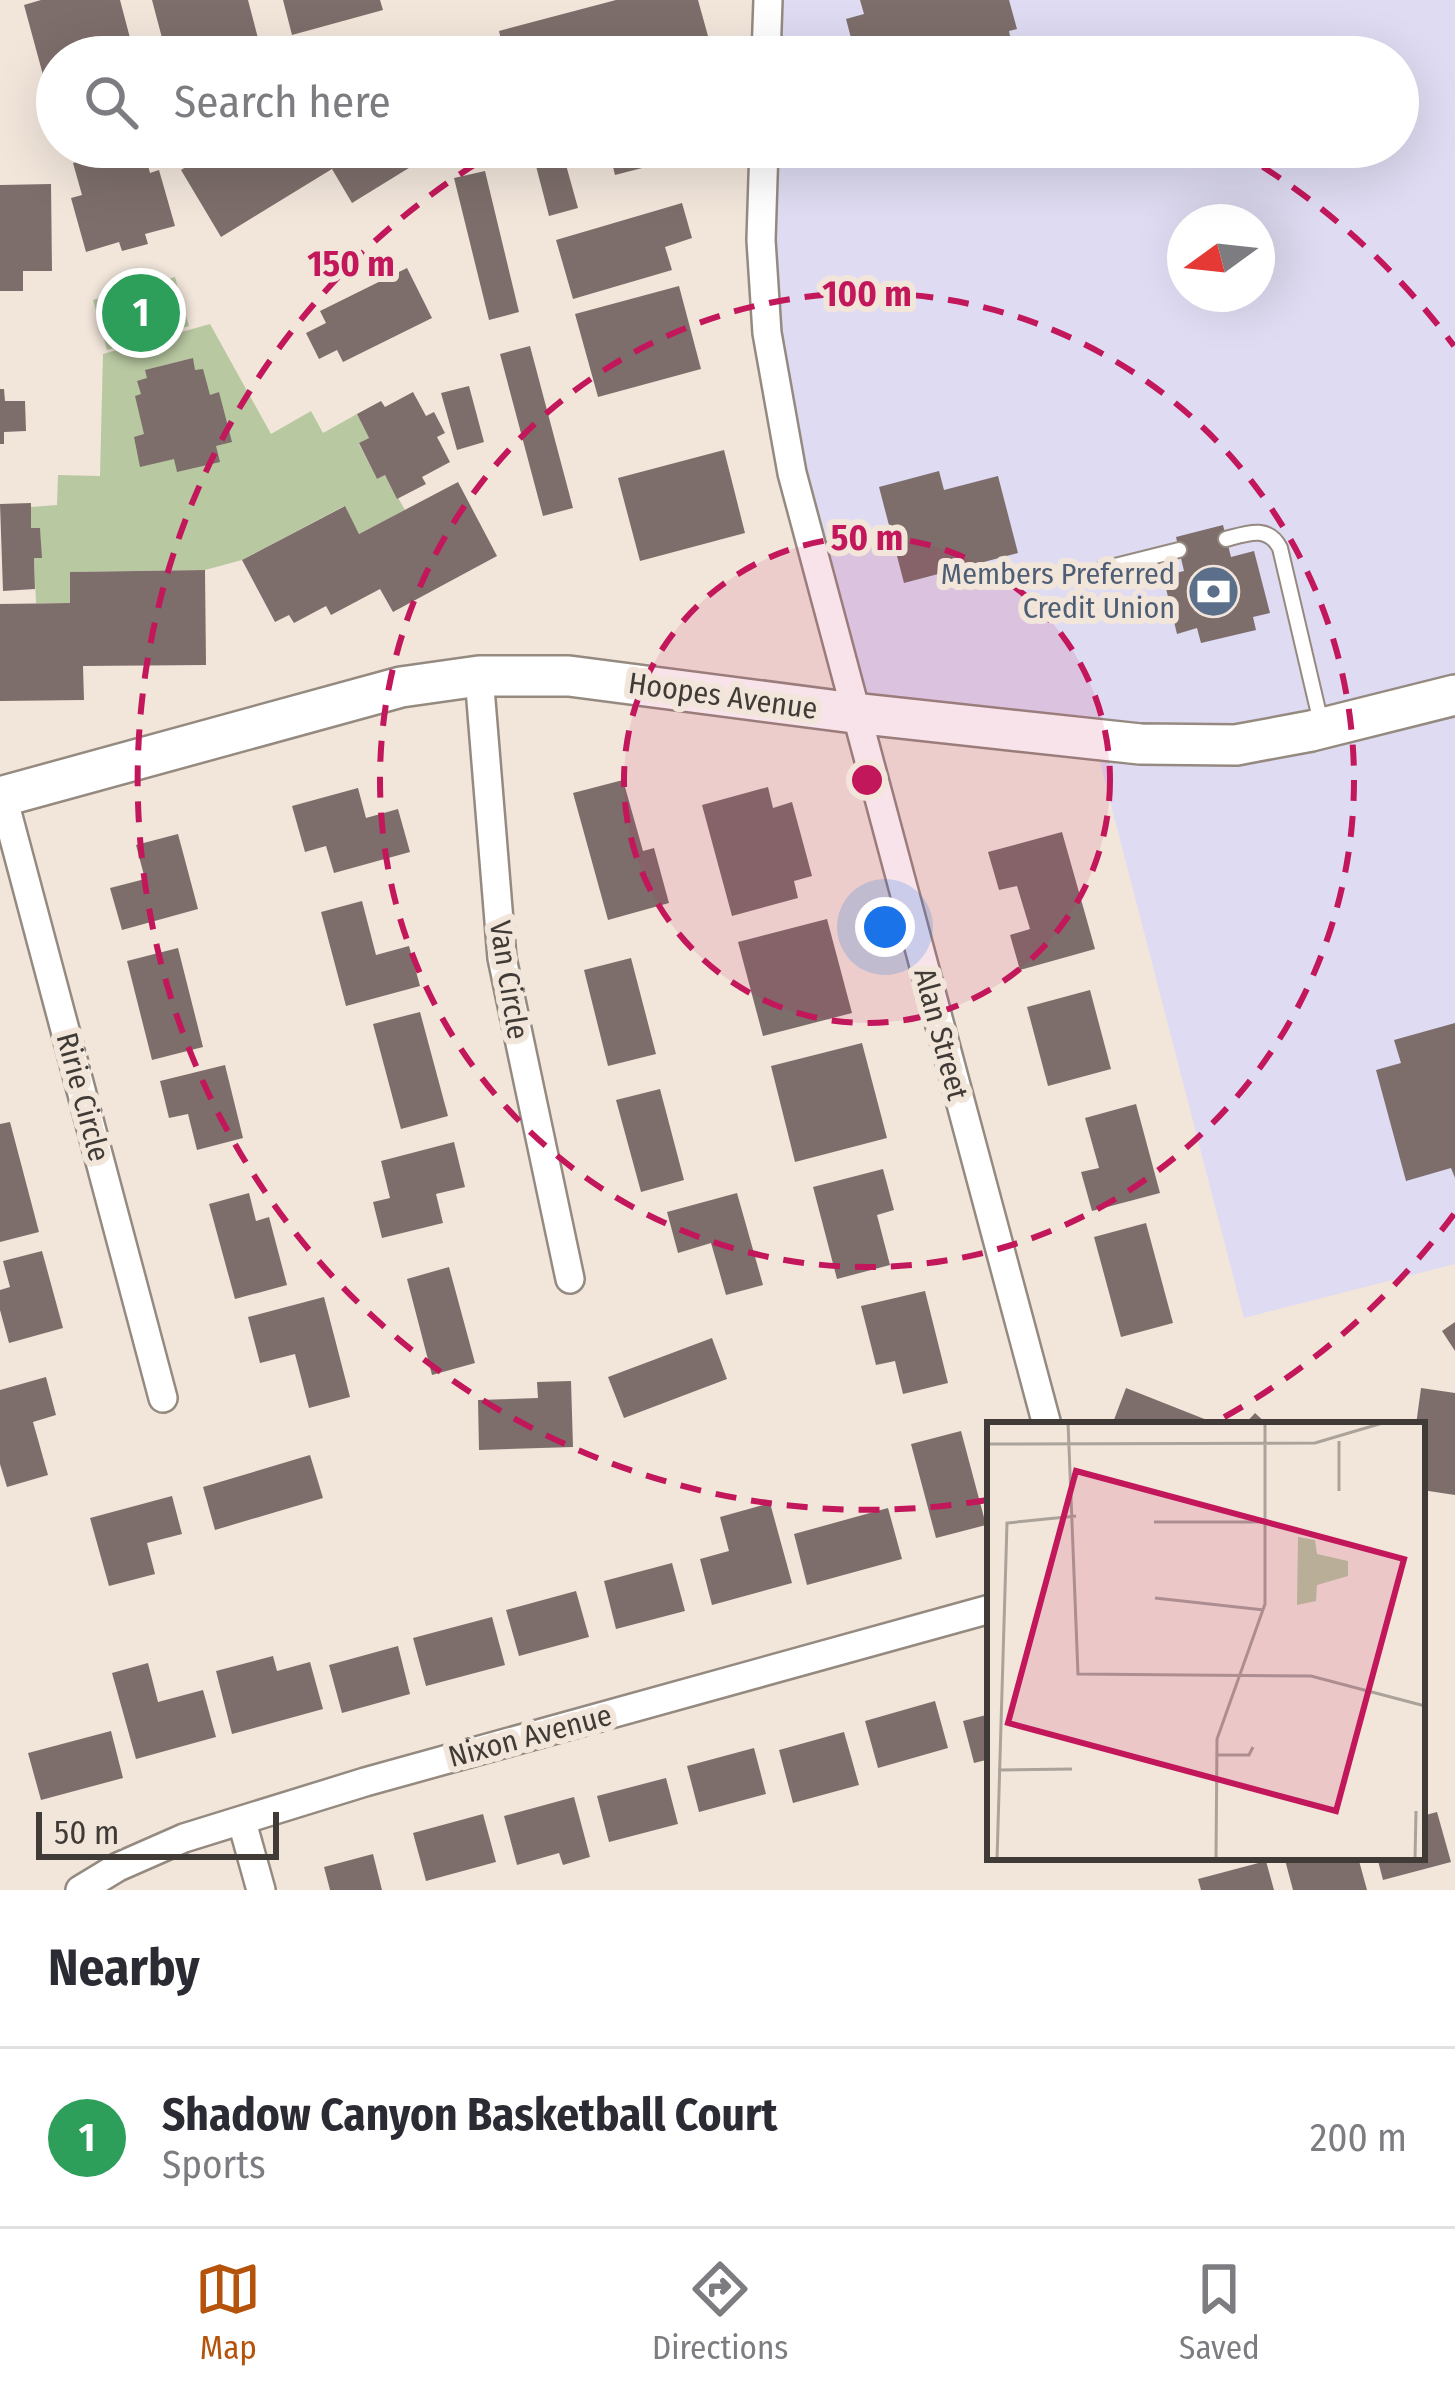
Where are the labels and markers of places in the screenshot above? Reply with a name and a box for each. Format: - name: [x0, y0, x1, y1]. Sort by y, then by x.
- pin: 1: [102, 268, 180, 358]
- place label: Members Preferred Credit Union: [941, 556, 1175, 626]
- bank icon: Members Preferred Credit Union: [1186, 563, 1242, 619]
- centre of rings: [846, 759, 888, 801]

